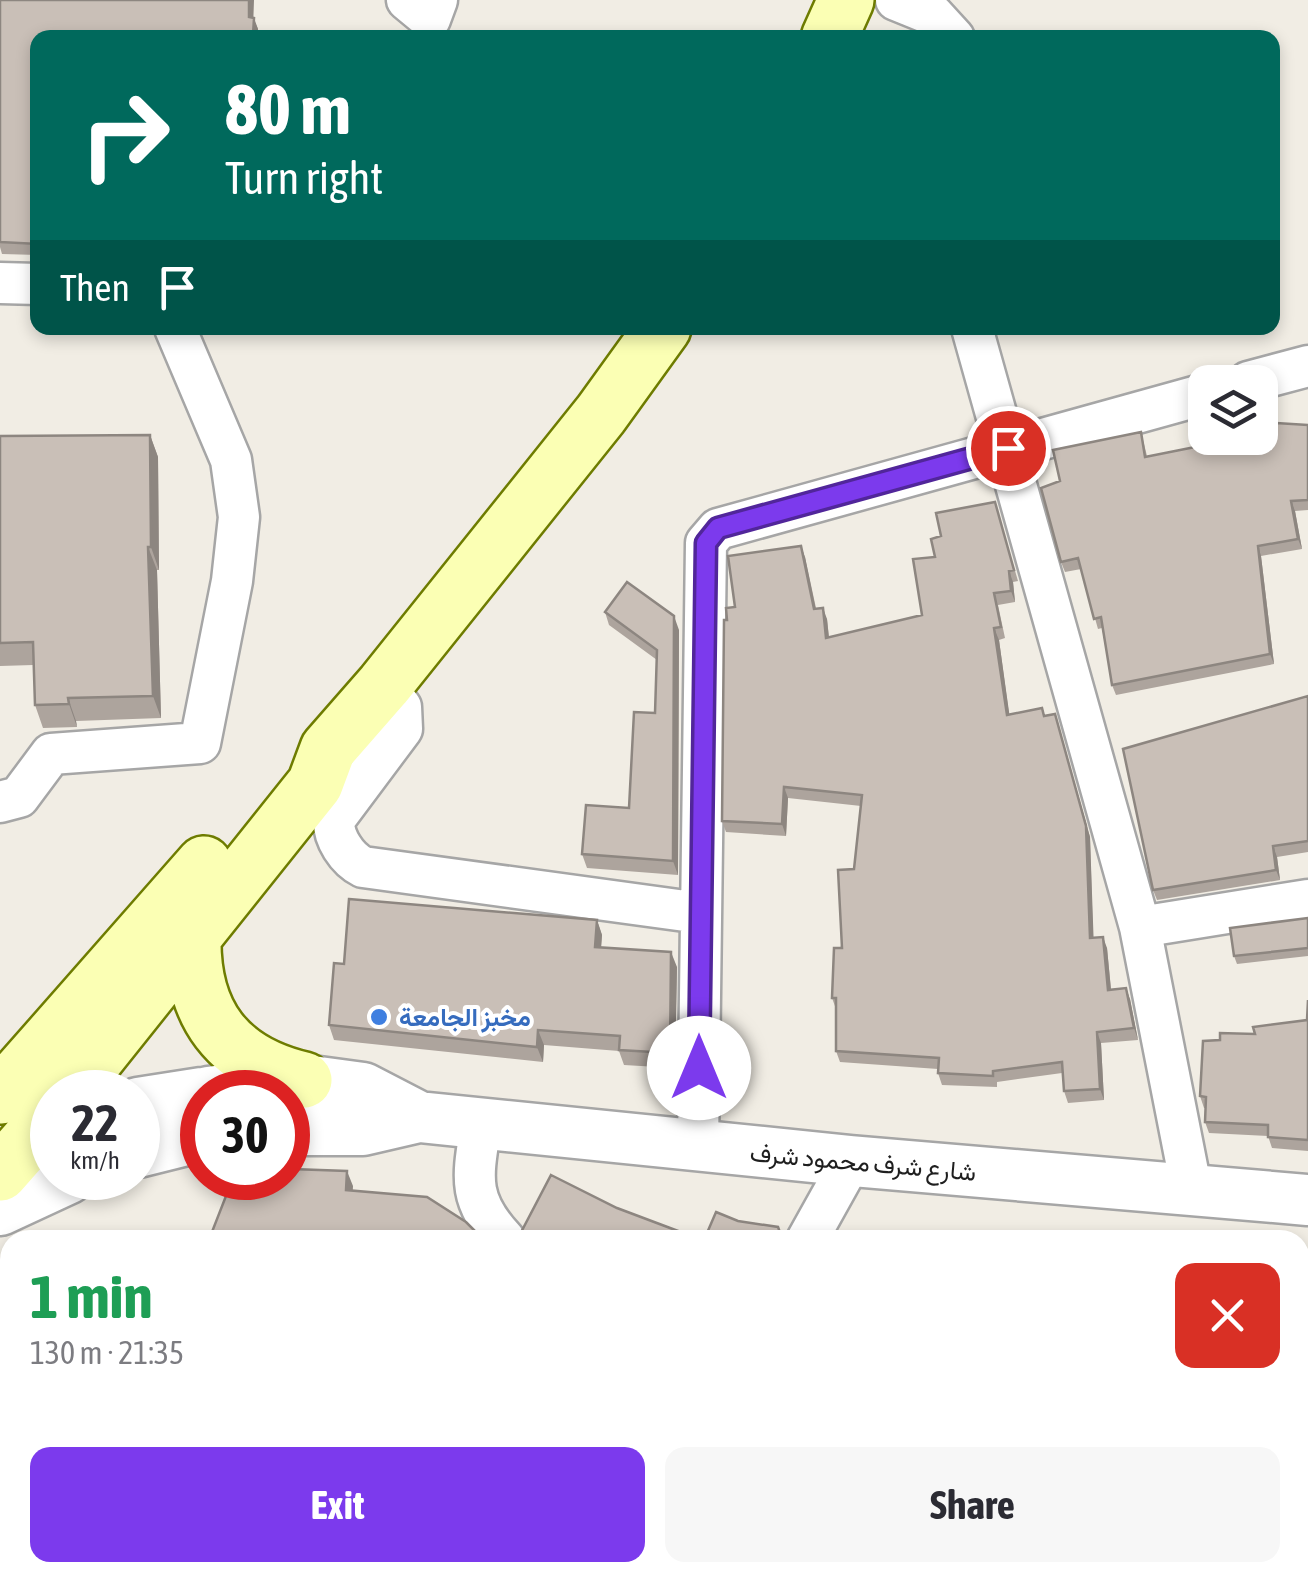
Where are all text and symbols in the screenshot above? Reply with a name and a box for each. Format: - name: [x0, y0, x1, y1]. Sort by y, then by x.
- text: 80 m: [225, 69, 351, 149]
- icon: right: [60, 70, 190, 200]
- text: Turn right: [225, 152, 383, 204]
- icon: arrive: [150, 260, 205, 315]
- text: Then: [60, 266, 130, 309]
- map controls: [1188, 365, 1278, 455]
- button: layers: [1188, 365, 1278, 455]
- pin: [966, 406, 1051, 491]
- icon: arrive: [981, 421, 1036, 476]
- place label: مخبز الجامعة: [399, 1003, 531, 1033]
- marker: مخبز الجامعة: [368, 1006, 390, 1028]
- position arrow: [647, 1016, 751, 1120]
- speed limit sign: 30: [180, 1070, 310, 1200]
- text: 22: [71, 1094, 118, 1152]
- street label: شارع شرف محمود شرف: [748, 1138, 977, 1189]
- text: km/h: [70, 1146, 120, 1174]
- text: 1 min: [30, 1262, 153, 1331]
- button: close: [1175, 1263, 1280, 1368]
- text: 130 m · 21:35: [30, 1334, 184, 1371]
- button: Exit: [30, 1447, 645, 1562]
- button: Share: [665, 1447, 1280, 1562]

